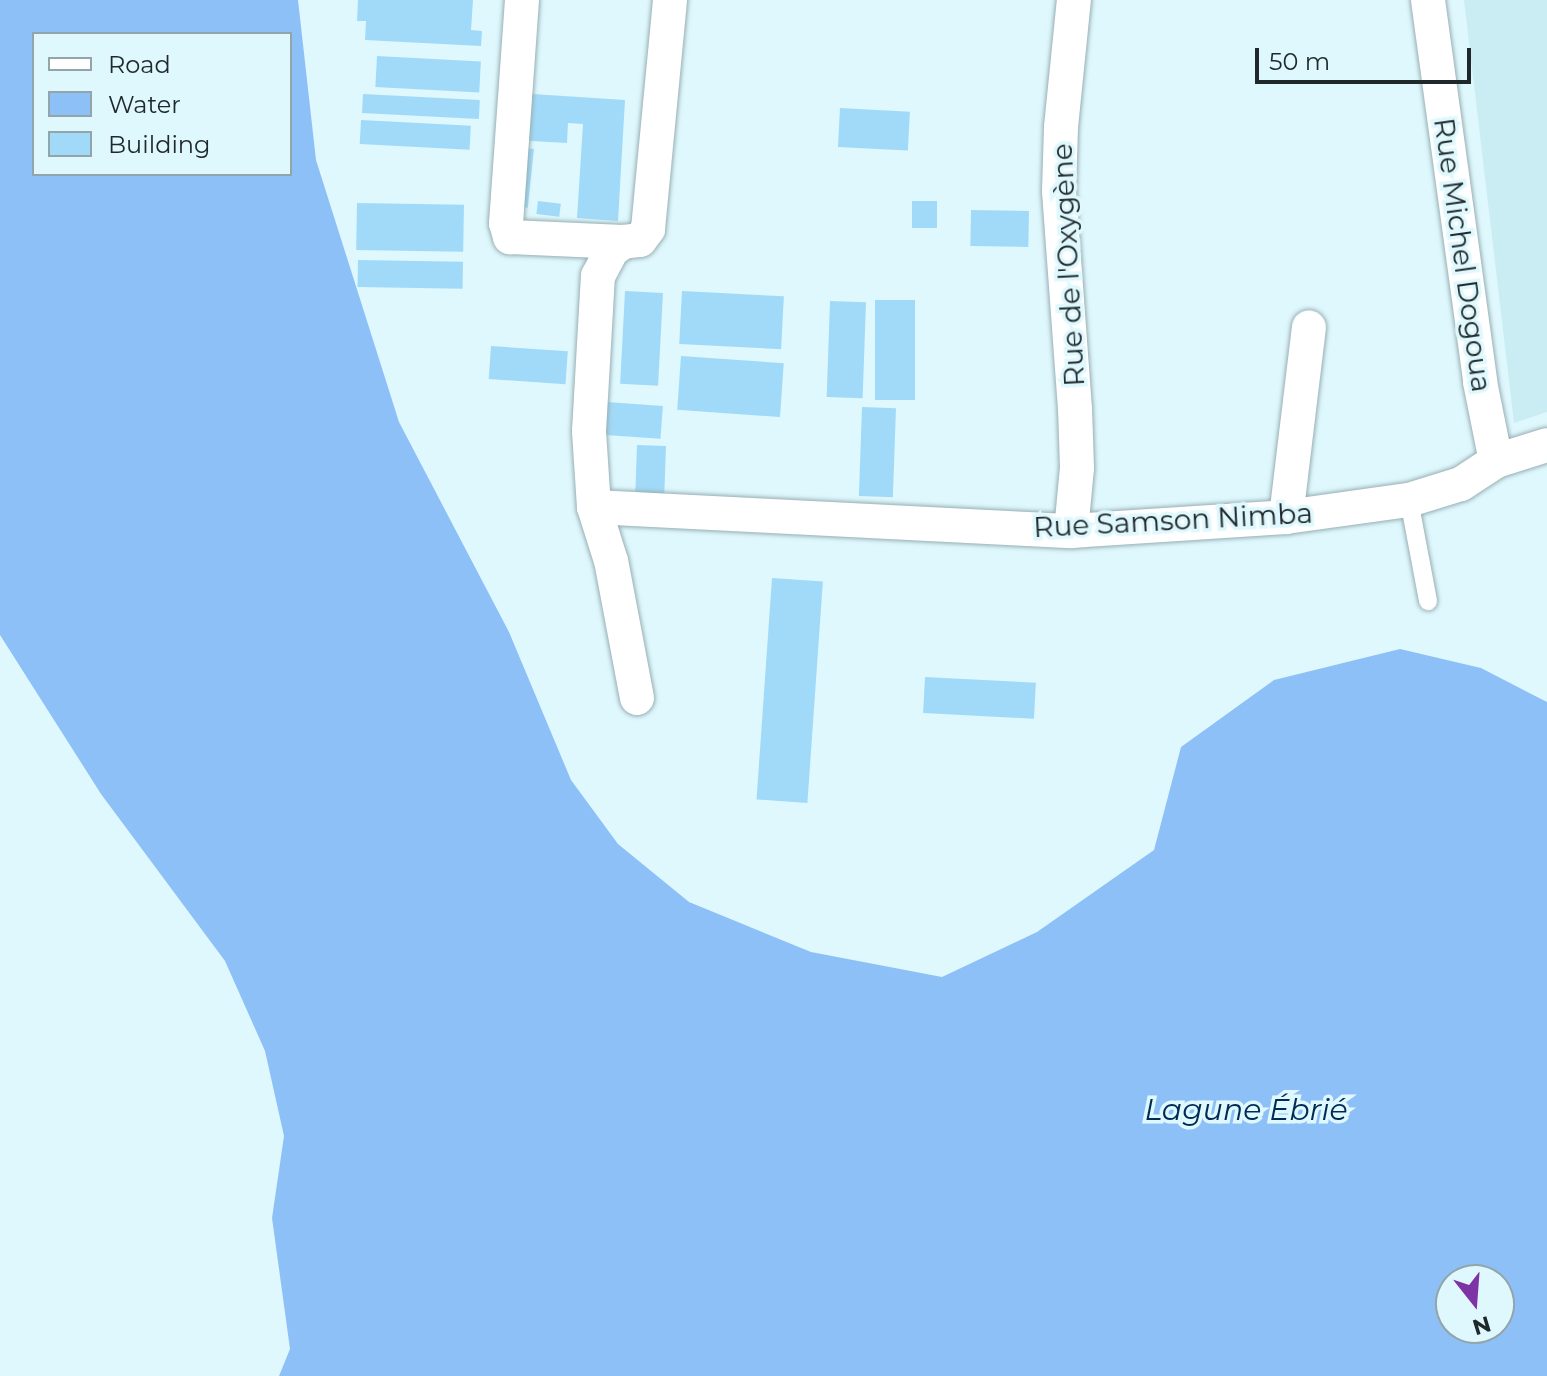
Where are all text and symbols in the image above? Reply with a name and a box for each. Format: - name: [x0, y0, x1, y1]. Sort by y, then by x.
- legend: [32, 32, 292, 176]
- scale bar: [1259, 32, 1475, 82]
- text: 50 m: [1269, 47, 1330, 76]
- text: Road: [108, 50, 171, 79]
- text: Water: [108, 90, 181, 119]
- street label: Rue Michel Dogoua: [1427, 116, 1499, 394]
- text: Building: [108, 130, 211, 159]
- street label: Rue de l'Oxygène: [1045, 143, 1091, 387]
- street label: Rue Samson Nimba: [1032, 496, 1314, 544]
- water label: Lagune Ébrié: [1144, 1092, 1348, 1128]
- north arrow: [1435, 1264, 1515, 1344]
- text: N: [1469, 1310, 1494, 1341]

